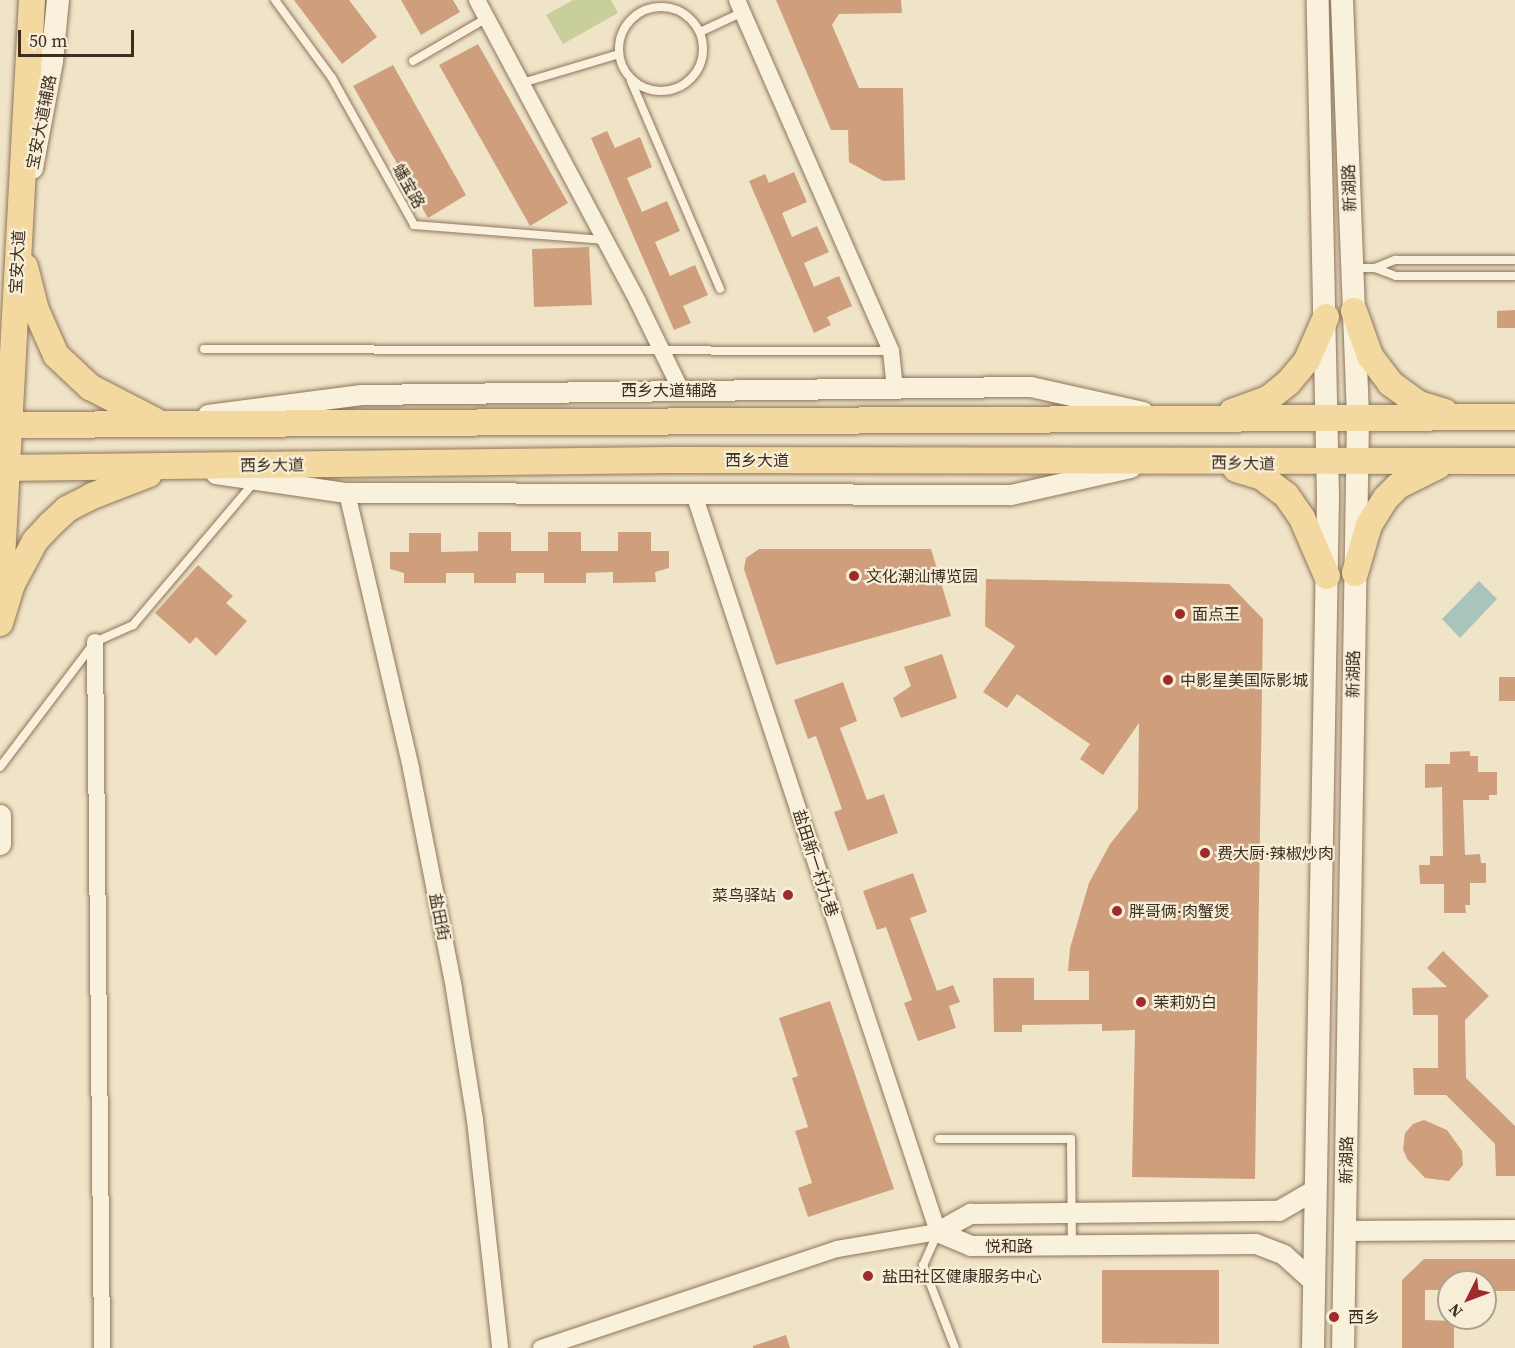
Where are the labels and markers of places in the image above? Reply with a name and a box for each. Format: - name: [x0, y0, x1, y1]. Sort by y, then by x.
- place label: 文化潮汕博览园: [866, 566, 978, 586]
- marker: 文化潮汕博览园: [847, 569, 861, 583]
- place label: 面点王: [1192, 604, 1240, 624]
- marker: 面点王: [1173, 607, 1187, 621]
- place label: 中影星美国际影城: [1180, 670, 1308, 690]
- marker: 中影星美国际影城: [1161, 673, 1175, 687]
- place label: 费大厨·辣椒炒肉: [1217, 843, 1334, 863]
- marker: 费大厨·辣椒炒肉: [1198, 846, 1212, 860]
- place label: 菜鸟驿站: [712, 885, 776, 905]
- marker: 菜鸟驿站: [781, 888, 795, 902]
- place label: 胖哥俩·肉蟹煲: [1129, 901, 1230, 921]
- marker: 胖哥俩·肉蟹煲: [1110, 904, 1124, 918]
- place label: 茉莉奶白: [1153, 992, 1217, 1012]
- marker: 茉莉奶白: [1134, 995, 1148, 1009]
- place label: 盐田社区健康服务中心: [882, 1266, 1042, 1286]
- marker: 盐田社区健康服务中心: [859, 1267, 877, 1285]
- place label: 西乡: [1348, 1307, 1380, 1327]
- marker: 西乡: [1325, 1308, 1343, 1326]

